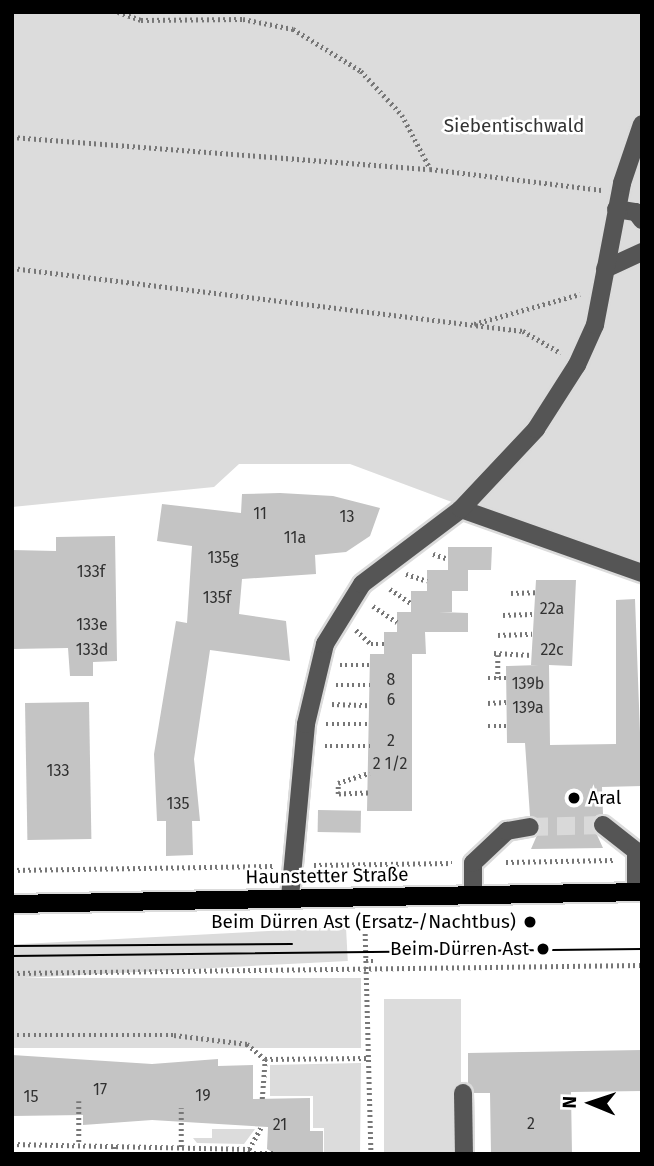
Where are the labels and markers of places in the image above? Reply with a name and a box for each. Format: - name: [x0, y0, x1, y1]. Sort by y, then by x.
- place label: Aral: [588, 787, 621, 809]
- marker: Aral: [566, 790, 582, 806]
- place label: Beim Dürren Ast (Ersatz-/Nachtbus): [211, 911, 516, 933]
- marker: Beim Dürren Ast (Ersatz-/Nachtbus): [522, 914, 538, 930]
- place label: Beim Dürren Ast: [390, 938, 529, 960]
- marker: Beim Dürren Ast: [535, 941, 551, 957]

